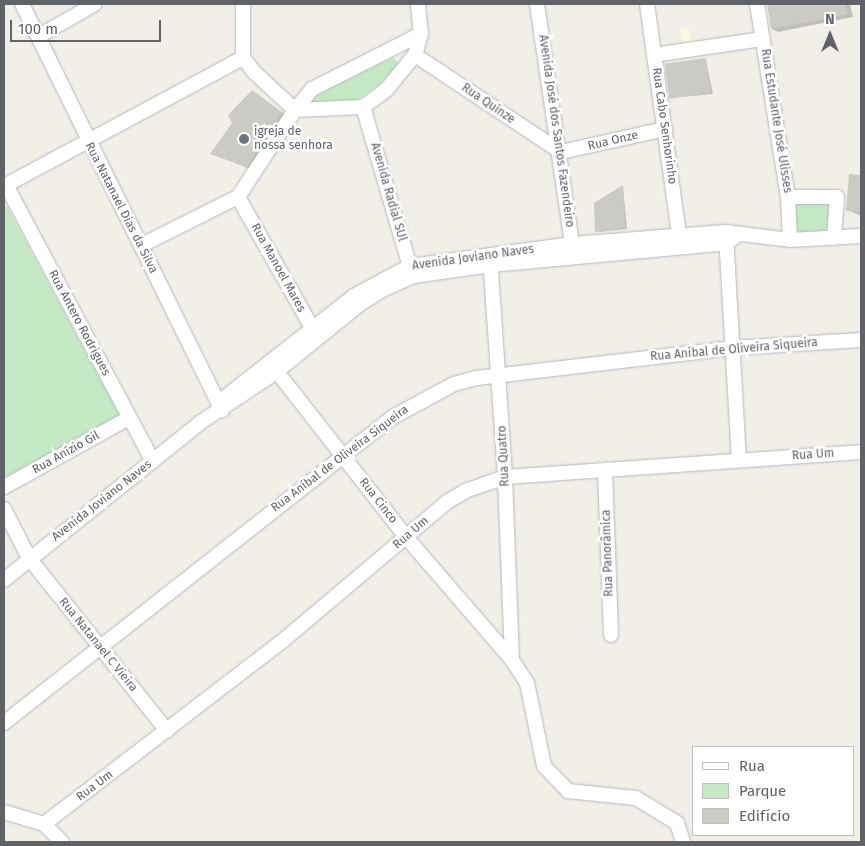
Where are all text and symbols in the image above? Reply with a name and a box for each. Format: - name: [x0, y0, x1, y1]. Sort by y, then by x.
- scale bar: [12, 10, 164, 42]
- north arrow: [805, 10, 855, 60]
- text: N: [825, 11, 835, 28]
- text: 100 m: [18, 20, 58, 38]
- street label: Avenida José dos Santos Fazendeiro: [535, 34, 577, 228]
- street label: Rua Estudante José Ulisses: [757, 48, 795, 194]
- street label: Rua Cabo Senhorinho: [649, 67, 679, 185]
- street label: Rua Quinze: [459, 81, 517, 127]
- place label: igreja de nossa senhora: [254, 125, 333, 153]
- street label: Rua Onze: [587, 128, 639, 154]
- marker: igreja de nossa senhora: [238, 133, 250, 145]
- street label: Rua Natanael Dias da Silva: [82, 140, 160, 276]
- street label: Avenida Radial SUl: [367, 141, 409, 243]
- street label: Rua Manoel Mares: [248, 221, 308, 315]
- street label: Avenida Joviano Naves: [411, 242, 535, 274]
- street label: Rua Antero Rodrigues: [45, 268, 113, 378]
- street label: Rua Aníbal de Oliveira Siqueira: [650, 336, 818, 364]
- street label: Rua Aníbal de Oliveira Siqueira: [269, 403, 411, 515]
- street label: Rua Quatro: [495, 425, 513, 487]
- street label: Rua Anízio Gil: [30, 429, 102, 477]
- street label: Rua Um: [791, 446, 835, 464]
- street label: Avenida Joviano Naves: [49, 458, 155, 544]
- street label: Rua Cinco: [356, 475, 400, 527]
- street label: Rua Panorâmica: [599, 509, 617, 597]
- street label: Rua Um: [390, 514, 432, 552]
- street label: Rua Natanael C Vieira: [56, 595, 140, 695]
- legend: [692, 746, 855, 836]
- text: Rua: [739, 757, 765, 775]
- street label: Rua Um: [74, 768, 116, 804]
- text: Parque: [739, 782, 786, 800]
- text: Edifício: [739, 807, 790, 825]

